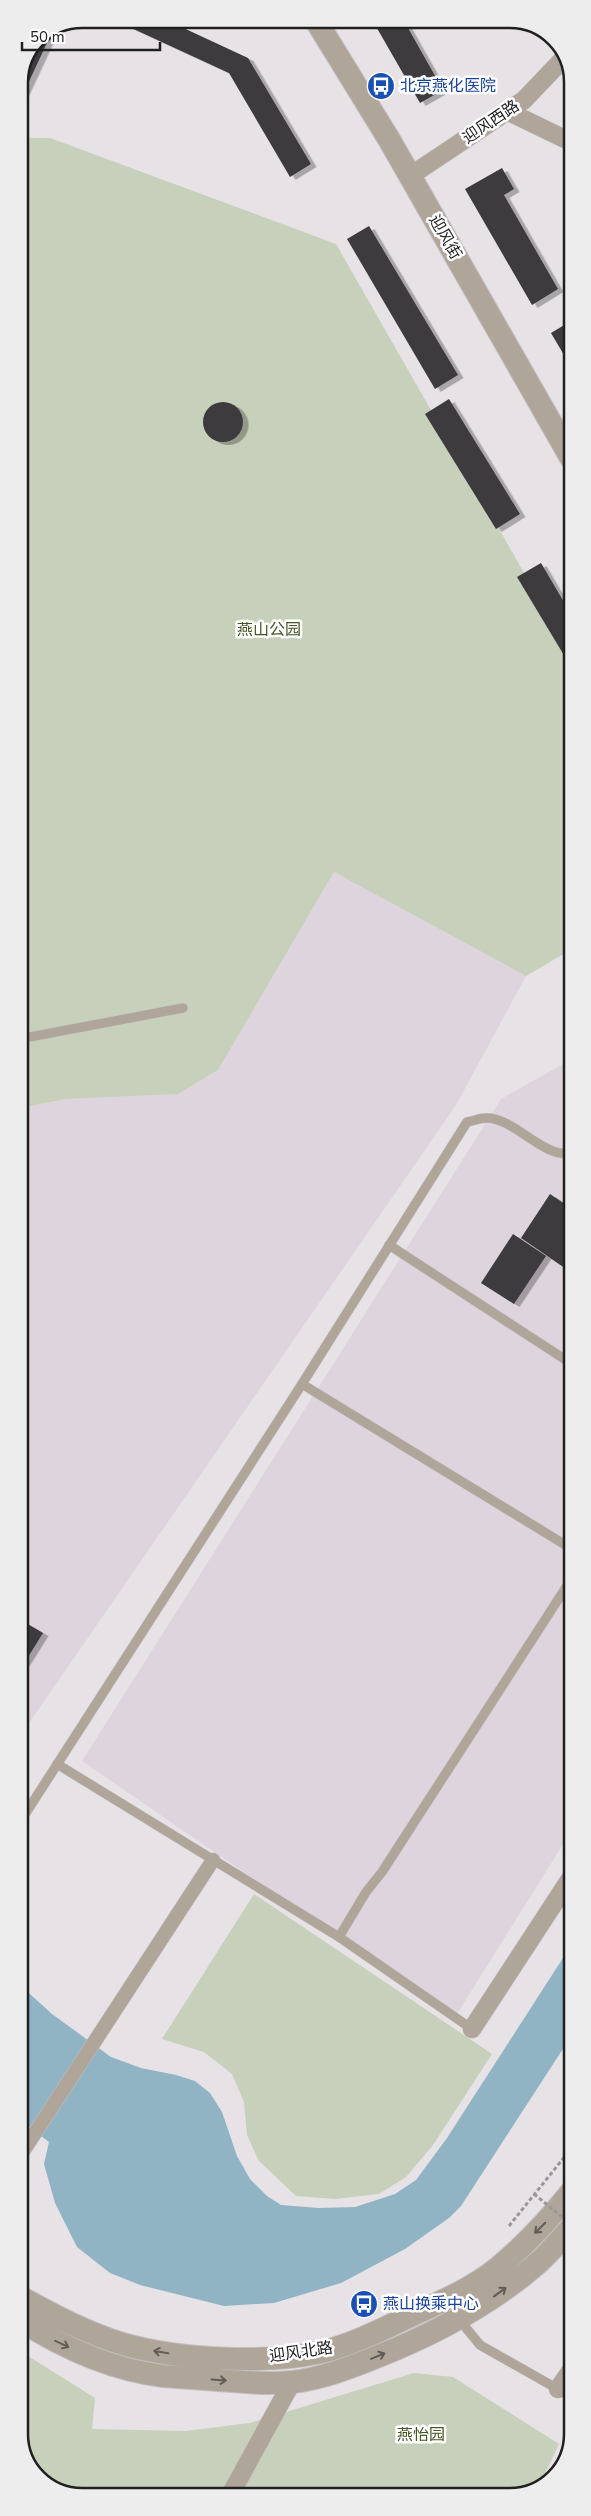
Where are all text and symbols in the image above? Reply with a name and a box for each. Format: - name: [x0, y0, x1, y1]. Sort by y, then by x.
- scale bar: [22, 20, 160, 52]
- text: 50 m: [30, 27, 65, 47]
- bus stop icon: 北京燕化医院: [366, 71, 396, 101]
- place label: 北京燕化医院: [400, 75, 496, 97]
- street label: 迎风西路: [458, 95, 524, 149]
- street label: 迎风街: [423, 211, 467, 263]
- park label: 燕山公园: [237, 619, 301, 641]
- one-way arrow: [534, 2222, 546, 2234]
- one-way arrow: [493, 2287, 507, 2297]
- bus stop icon: 燕山换乘中心: [349, 2289, 379, 2319]
- place label: 燕山换乘中心: [383, 2293, 479, 2315]
- street label: 迎风北路: [268, 2337, 334, 2367]
- one-way arrow: [54, 2340, 69, 2349]
- one-way arrow: [154, 2346, 170, 2356]
- one-way arrow: [370, 2351, 385, 2360]
- one-way arrow: [211, 2375, 227, 2384]
- park label: 燕怡园: [397, 2424, 445, 2446]

